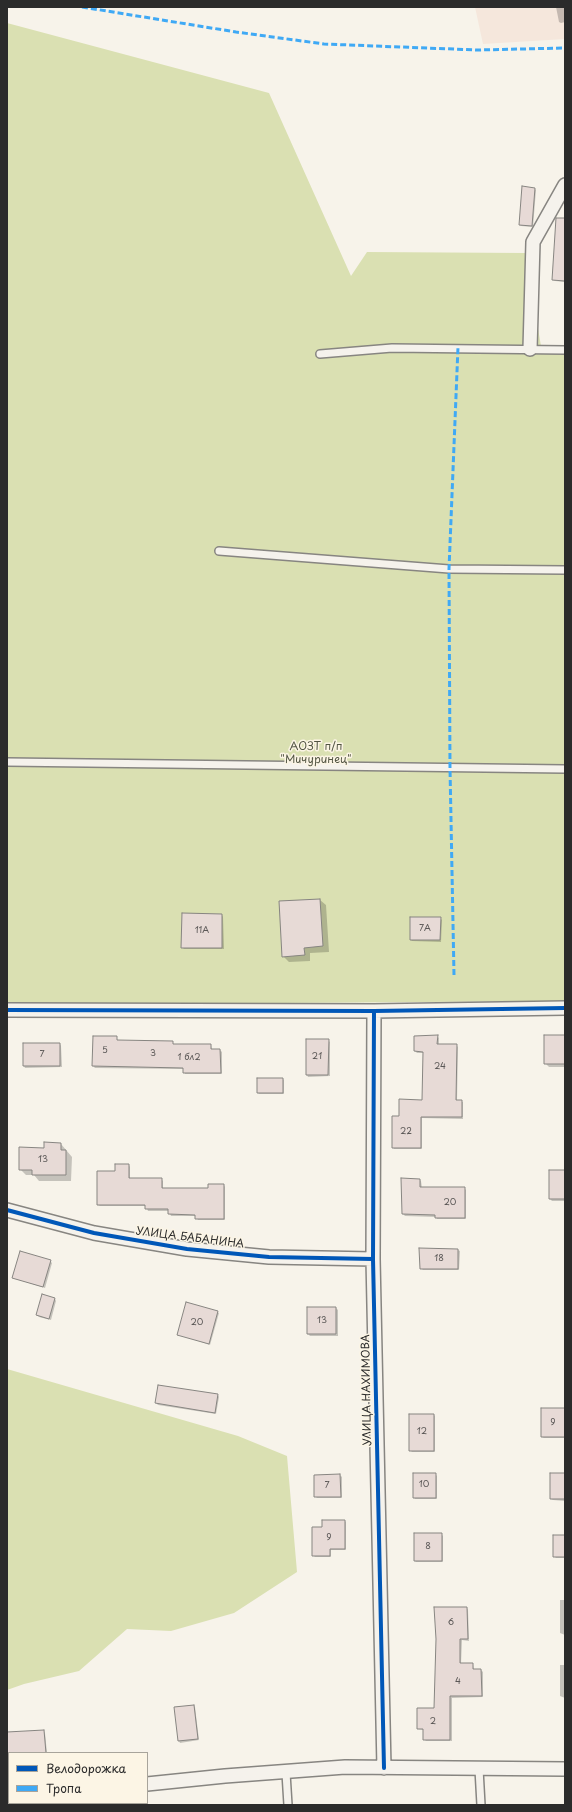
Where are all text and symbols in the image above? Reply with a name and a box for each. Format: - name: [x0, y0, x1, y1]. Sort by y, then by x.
- park label: АОЗТ п/п "Мичуринец": [280, 740, 352, 766]
- house number: 7А: [419, 924, 431, 934]
- house number: 11А: [195, 926, 209, 936]
- house number: 5: [102, 1046, 108, 1056]
- house number: 3: [150, 1049, 156, 1059]
- house number: 7: [39, 1050, 45, 1060]
- house number: 21: [312, 1052, 322, 1062]
- house number: 1 бл2: [177, 1053, 201, 1063]
- house number: 24: [434, 1062, 446, 1072]
- house number: 22: [400, 1127, 412, 1137]
- house number: 13: [38, 1155, 48, 1165]
- house number: 20: [444, 1198, 456, 1208]
- street label: УЛИЦА БАБАНИНА: [135, 1225, 245, 1251]
- house number: 18: [434, 1254, 444, 1264]
- house number: 13: [317, 1316, 327, 1326]
- house number: 20: [191, 1318, 203, 1328]
- street label: УЛИЦА НАХИМОВА: [359, 1334, 375, 1446]
- house number: 9: [550, 1418, 556, 1428]
- house number: 12: [417, 1427, 427, 1437]
- house number: 10: [419, 1480, 429, 1490]
- house number: 7: [324, 1481, 330, 1491]
- house number: 9: [326, 1533, 332, 1543]
- house number: 8: [425, 1542, 431, 1552]
- house number: 6: [448, 1618, 454, 1628]
- house number: 4: [455, 1677, 461, 1687]
- house number: 2: [430, 1717, 436, 1727]
- legend: [8, 1752, 148, 1804]
- text: Велодорожка: [46, 1759, 126, 1777]
- text: Тропа: [46, 1779, 82, 1797]

